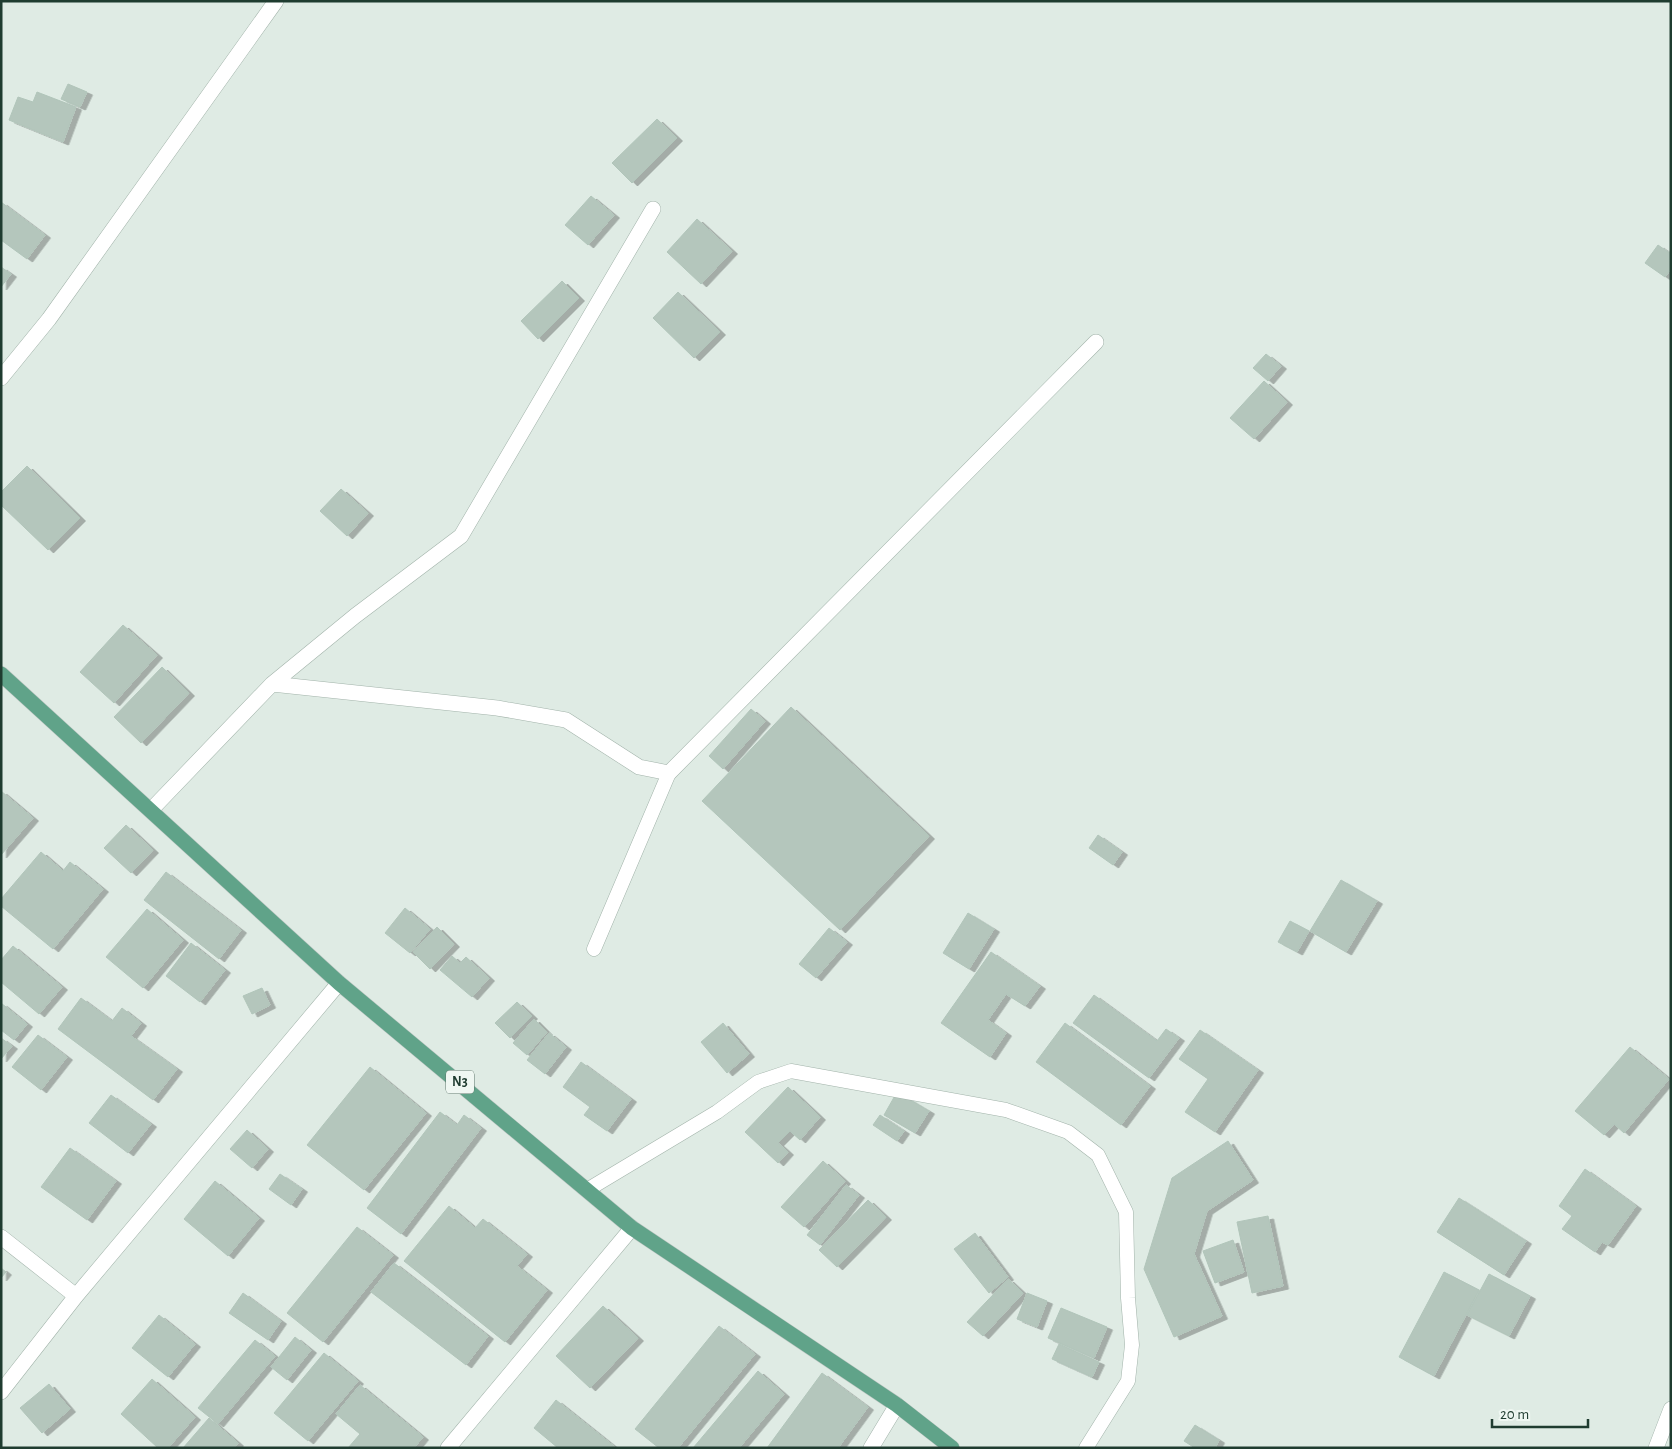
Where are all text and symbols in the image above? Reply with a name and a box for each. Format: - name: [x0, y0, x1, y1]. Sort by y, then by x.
- road number: N3: [446, 1070, 474, 1094]
- scale bar: [1492, 1396, 1588, 1428]
- text: 20 m: [1500, 1407, 1529, 1422]

